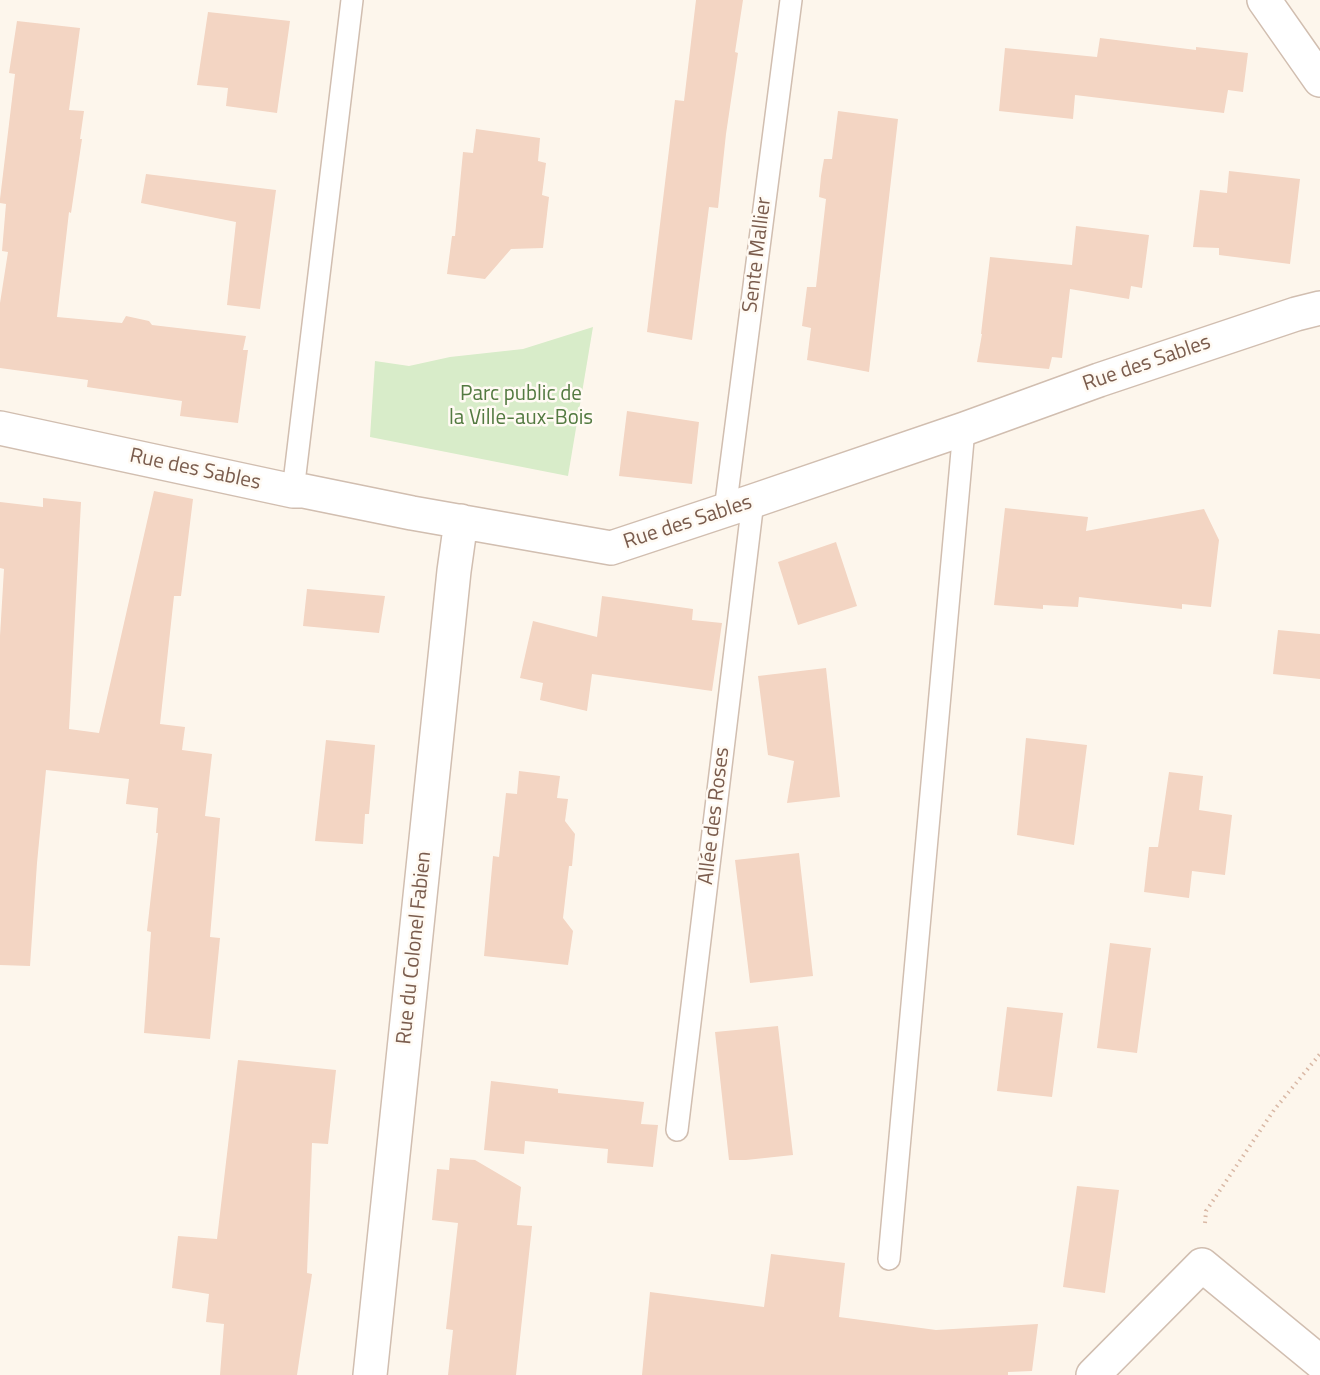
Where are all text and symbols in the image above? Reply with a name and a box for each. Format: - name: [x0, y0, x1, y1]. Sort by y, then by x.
- street label: Sente Mallier: [738, 196, 778, 314]
- street label: Rue des Sables: [1080, 330, 1214, 398]
- park label: Parc public de la Ville-aux-Bois: [449, 382, 593, 432]
- street label: Rue des Sables: [127, 444, 263, 496]
- street label: Rue des Sables: [621, 490, 755, 556]
- street label: Allée des Roses: [694, 746, 736, 886]
- street label: Rue du Colonel Fabien: [392, 850, 438, 1046]

